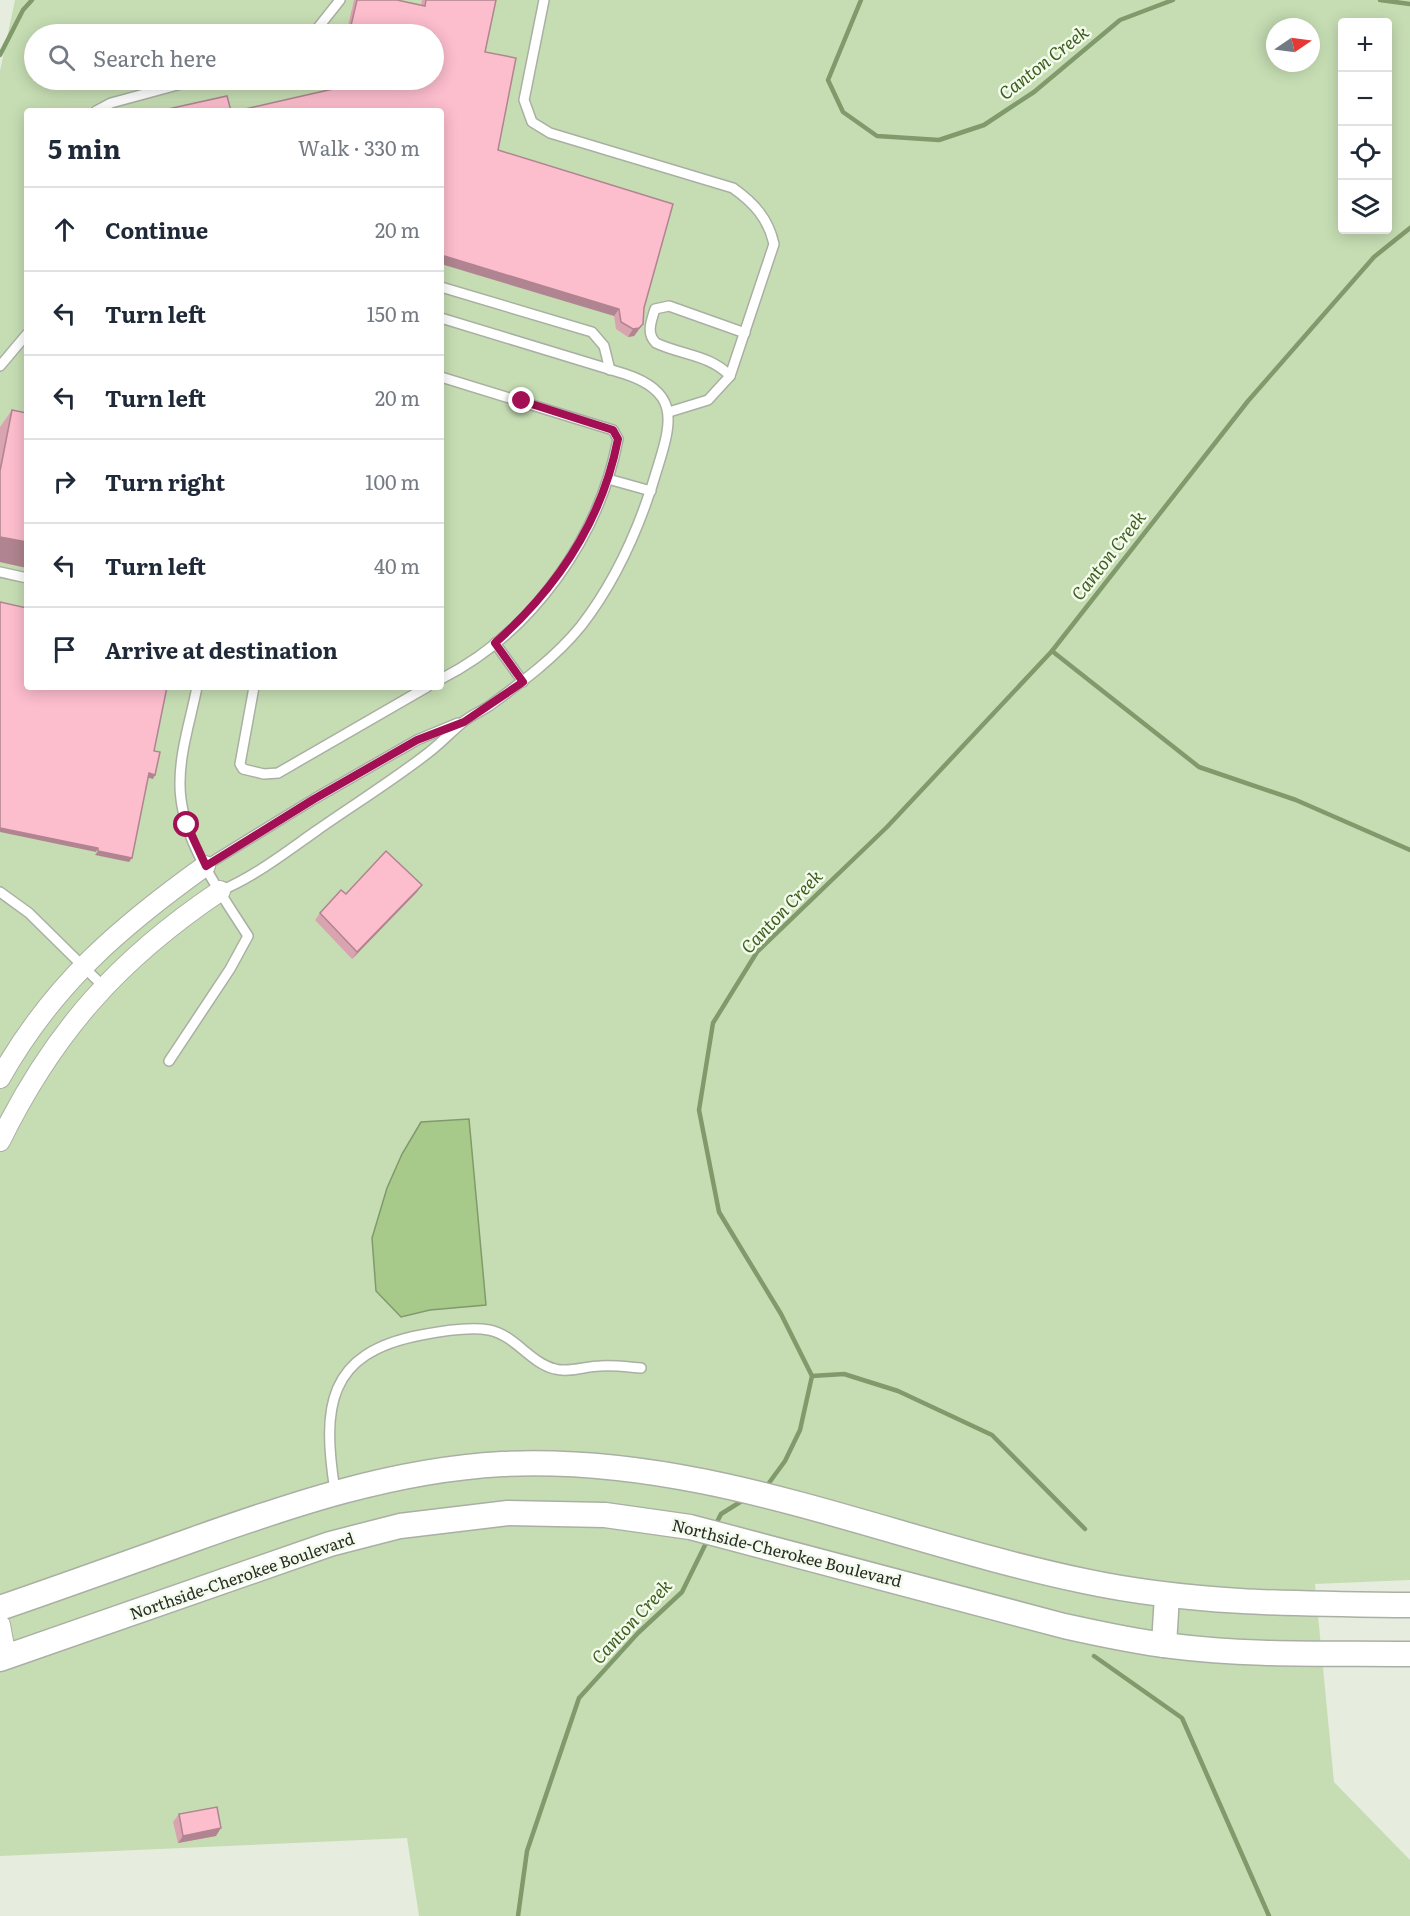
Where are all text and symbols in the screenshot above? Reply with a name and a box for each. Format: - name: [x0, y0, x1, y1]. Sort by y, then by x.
- water label: Canton Creek: [992, 18, 1094, 106]
- north arrow: [1266, 18, 1320, 72]
- map controls: [1338, 18, 1392, 234]
- button: +: [1338, 18, 1392, 72]
- search box: [24, 24, 444, 90]
- icon: search: [45, 41, 78, 74]
- text: Search here: [93, 41, 216, 74]
- button: −: [1338, 72, 1392, 126]
- button: locate: [1338, 126, 1392, 180]
- text: 5 min: [48, 128, 121, 167]
- text: Walk · 330 m: [298, 132, 420, 162]
- button: layers: [1338, 180, 1392, 234]
- icon: ahead: [48, 213, 81, 246]
- text: Continue: [105, 213, 208, 246]
- text: 20 m: [375, 214, 420, 244]
- icon: left: [48, 297, 81, 330]
- text: Turn left: [105, 297, 206, 330]
- text: 150 m: [367, 298, 420, 328]
- icon: left: [48, 381, 81, 414]
- text: Turn left: [105, 381, 206, 414]
- text: 20 m: [375, 382, 420, 412]
- route end: [508, 387, 534, 413]
- icon: right: [48, 465, 81, 498]
- text: Turn right: [105, 465, 225, 498]
- text: 100 m: [365, 466, 420, 496]
- water label: Canton Creek: [1064, 504, 1152, 606]
- icon: left: [48, 549, 81, 582]
- text: Turn left: [105, 549, 206, 582]
- text: 40 m: [374, 550, 420, 580]
- icon: arrive: [48, 633, 81, 666]
- text: Arrive at destination: [105, 633, 338, 666]
- route start: [173, 811, 199, 837]
- water label: Canton Creek: [734, 863, 828, 959]
- street label: Northside-Cherokee Boulevard: [670, 1512, 905, 1592]
- street label: Northside-Cherokee Boulevard: [126, 1525, 357, 1625]
- water label: Canton Creek: [584, 1572, 678, 1670]

